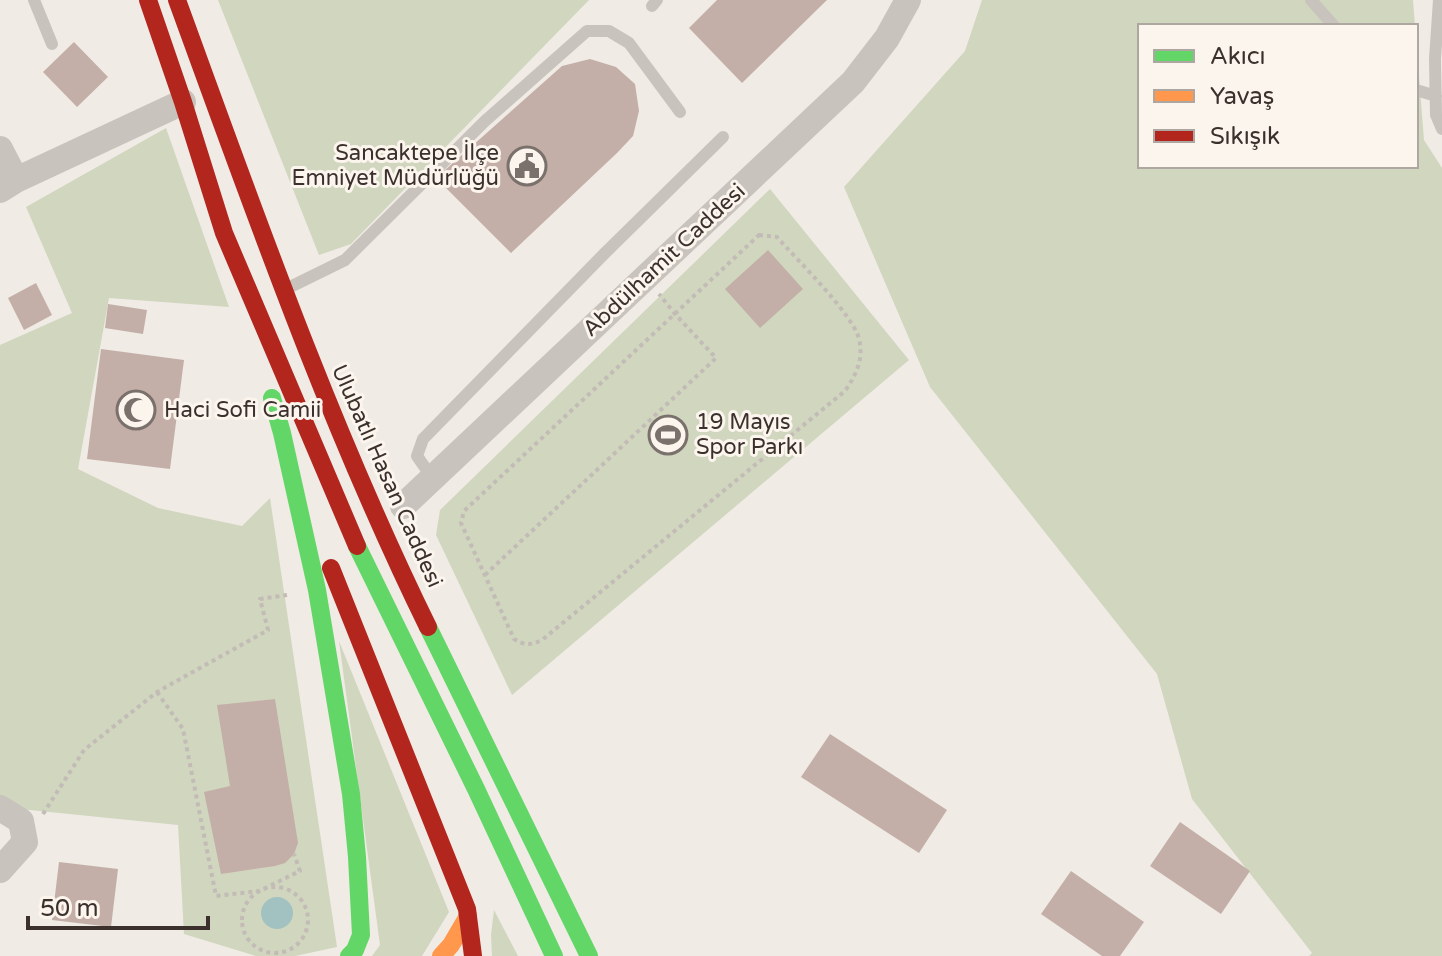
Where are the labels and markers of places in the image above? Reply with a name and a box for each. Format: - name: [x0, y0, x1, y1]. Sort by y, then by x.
- place label: Sancaktepe İlçe Emniyet Müdürlüğü: [292, 140, 499, 191]
- public building icon: Sancaktepe İlçe Emniyet Müdürlüğü: [506, 145, 548, 187]
- mosque icon: Haci Sofi Camii: [115, 389, 157, 431]
- place label: Haci Sofi Camii: [164, 397, 321, 423]
- place label: 19 Mayıs Spor Parkı: [696, 409, 803, 460]
- sports icon: 19 Mayıs Spor Parkı: [647, 414, 689, 456]

